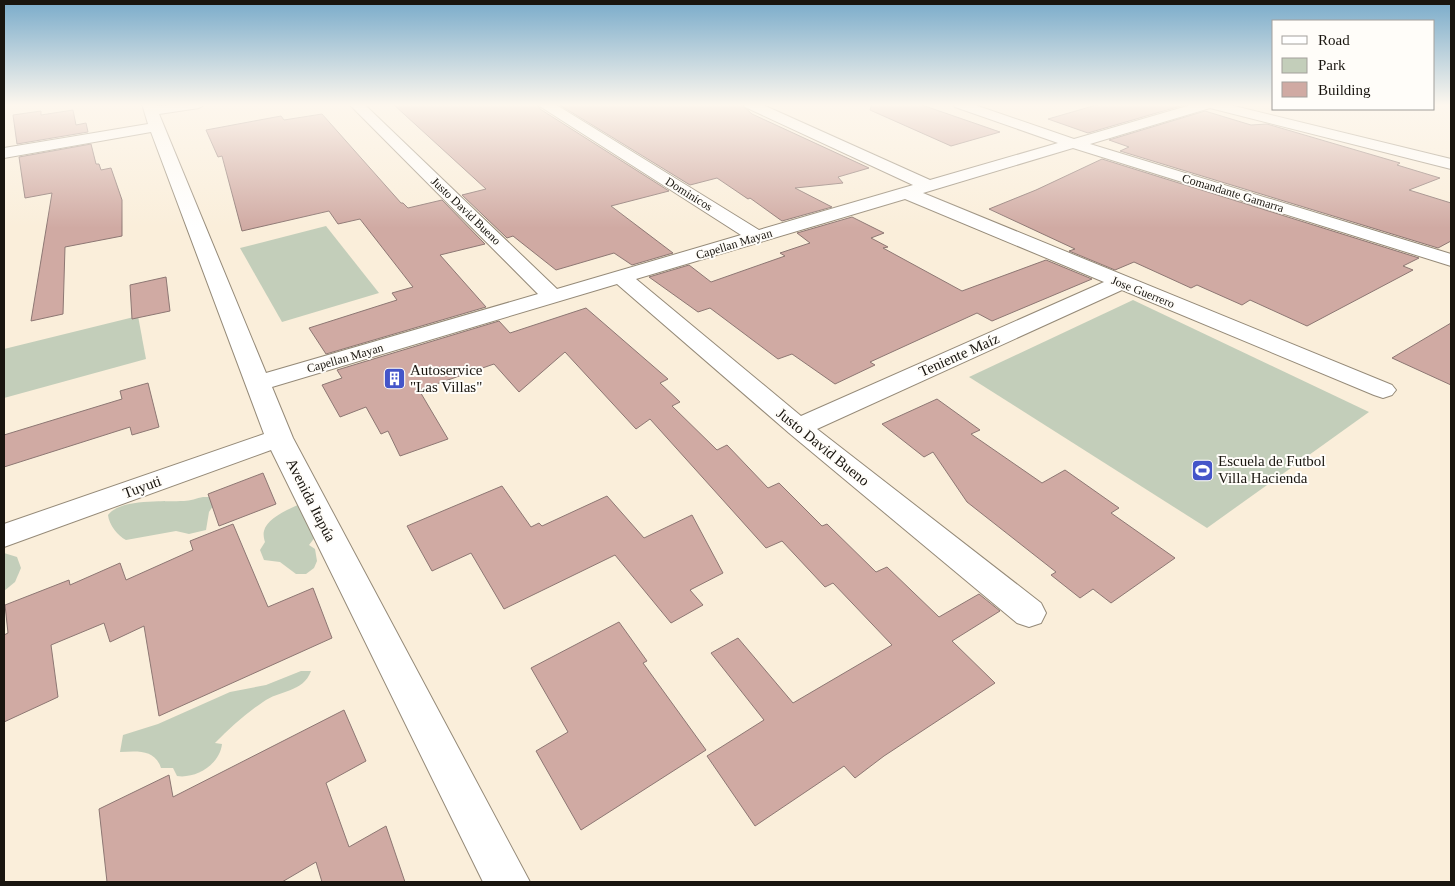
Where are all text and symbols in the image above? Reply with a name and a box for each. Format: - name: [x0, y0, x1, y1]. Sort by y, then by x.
- legend: [1272, 20, 1435, 110]
- text: Road: [1318, 32, 1350, 48]
- text: Park: [1318, 57, 1346, 73]
- text: Building: [1318, 82, 1371, 98]
- street label: Comandante Gamarra: [1180, 171, 1286, 215]
- street label: Justo David Bueno: [428, 174, 504, 248]
- street label: Dominicos: [663, 174, 715, 214]
- street label: Capellan Mayan: [694, 226, 774, 262]
- street label: Jose Guerrero: [1109, 273, 1177, 311]
- street label: Teniente Maíz: [916, 330, 1002, 380]
- street label: Capellan Mayan: [305, 340, 385, 376]
- place label: Autoservice "Las Villas": [410, 362, 483, 395]
- building icon: Autoservice "Las Villas": [382, 367, 406, 391]
- street label: Justo David Bueno: [774, 405, 872, 489]
- place label: Escuela de Futbol Villa Hacienda: [1218, 453, 1325, 486]
- street label: Avenida Itapúa: [283, 456, 339, 544]
- sports icon: Escuela de Futbol Villa Hacienda: [1190, 458, 1214, 482]
- street label: Tuyuti: [121, 473, 163, 501]

